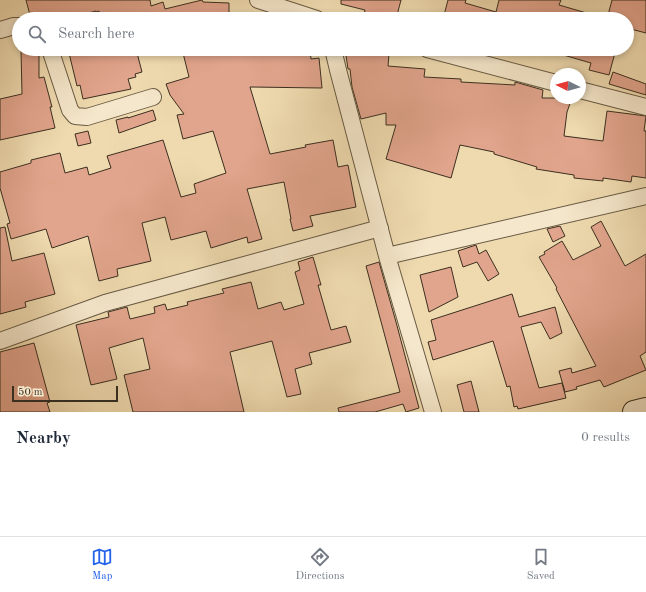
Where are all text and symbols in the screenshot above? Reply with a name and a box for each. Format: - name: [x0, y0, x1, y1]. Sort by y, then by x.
- search box: [12, 12, 634, 56]
- icon: search: [26, 23, 48, 45]
- text: Search here: [58, 27, 135, 42]
- north arrow: [550, 68, 586, 104]
- scale bar: [12, 384, 118, 403]
- text: 50 m: [18, 387, 43, 398]
- text: Nearby: [16, 430, 71, 447]
- text: 0 results: [581, 431, 630, 444]
- tab: Map: [91, 546, 113, 584]
- tab: Directions: [296, 546, 344, 584]
- tab: Saved: [527, 546, 555, 584]

